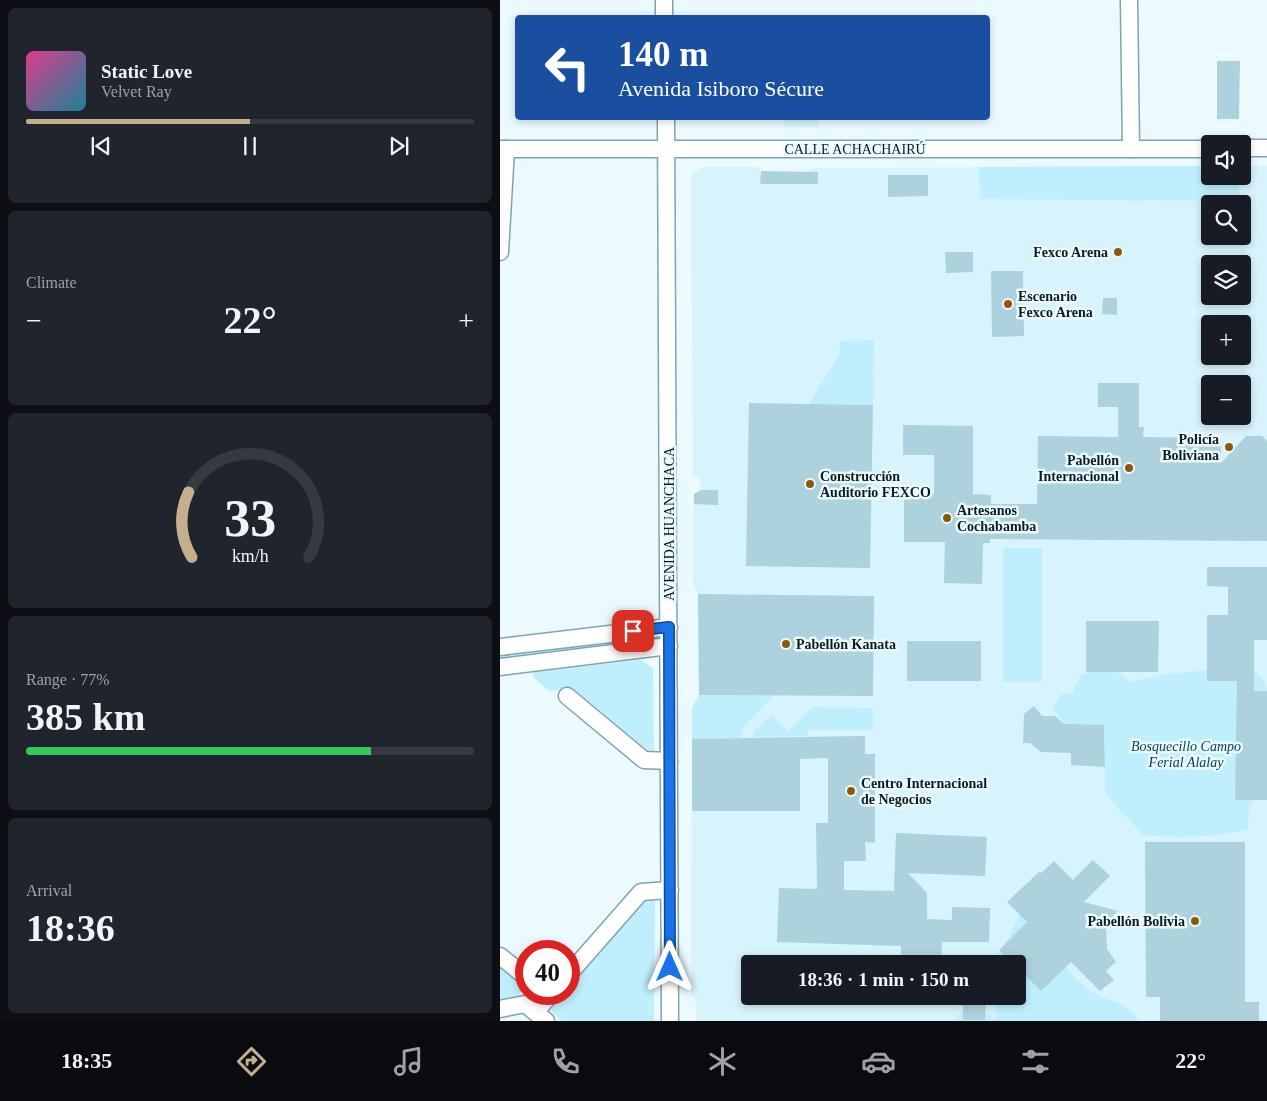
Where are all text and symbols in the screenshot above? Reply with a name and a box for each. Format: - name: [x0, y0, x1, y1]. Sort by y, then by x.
- icon: left: [535, 35, 600, 100]
- text: 140 m: [618, 35, 708, 74]
- text: Static Love: [101, 61, 192, 82]
- text: Avenida Isiboro Sécure: [618, 76, 824, 101]
- text: Velvet Ray: [101, 83, 172, 100]
- icon: previous: [87, 132, 115, 160]
- icon: pause: [236, 132, 264, 160]
- icon: next: [385, 132, 413, 160]
- map controls: [1201, 135, 1251, 425]
- button: sound: [1201, 135, 1251, 185]
- street label: CALLE ACHACHAIRÚ: [784, 141, 926, 157]
- button: search: [1201, 195, 1251, 245]
- place label: Fexco Arena: [1033, 245, 1108, 260]
- marker: Fexco Arena: [1112, 246, 1124, 258]
- button: layers: [1201, 255, 1251, 305]
- text: Climate: [26, 274, 77, 291]
- place label: Escenario Fexco Arena: [1018, 289, 1093, 320]
- marker: Escenario Fexco Arena: [1002, 298, 1014, 310]
- text: 22°: [223, 299, 277, 341]
- text: −: [26, 305, 42, 336]
- text: +: [458, 305, 474, 336]
- button: +: [1201, 315, 1251, 365]
- button: −: [1201, 375, 1251, 425]
- place label: Policía Boliviana: [1162, 432, 1219, 463]
- marker: Policía Boliviana: [1223, 441, 1235, 453]
- street label: AVENIDA HUANCHACA: [662, 446, 677, 601]
- place label: Pabellón Internacional: [1038, 453, 1119, 484]
- marker: Pabellón Internacional: [1123, 462, 1135, 474]
- place label: Construcción Auditorio FEXCO: [820, 469, 931, 500]
- marker: Construcción Auditorio FEXCO: [804, 478, 816, 490]
- text: 33: [224, 490, 276, 547]
- place label: Artesanos Cochabamba: [957, 503, 1036, 534]
- marker: Artesanos Cochabamba: [941, 512, 953, 524]
- text: km/h: [232, 546, 268, 566]
- pin: [612, 610, 654, 652]
- icon: arrive: [619, 617, 647, 645]
- place label: Pabellón Kanata: [796, 637, 896, 652]
- marker: Pabellón Kanata: [780, 638, 792, 650]
- text: Range · 77%: [26, 671, 110, 688]
- text: 385 km: [26, 696, 145, 738]
- park label: Bosquecillo Campo Ferial Alalay: [1131, 739, 1241, 770]
- place label: Centro Internacional de Negocios: [861, 776, 987, 807]
- marker: Centro Internacional de Negocios: [845, 785, 857, 797]
- text: Arrival: [26, 882, 72, 899]
- text: 18:36: [26, 907, 115, 949]
- place label: Pabellón Bolivia: [1087, 914, 1185, 929]
- marker: Pabellón Bolivia: [1189, 915, 1201, 927]
- speed limit sign: 40: [515, 940, 580, 1005]
- position arrow: [643, 940, 695, 992]
- text: 18:36 · 1 min · 150 m: [798, 969, 969, 990]
- icon: directions: [234, 1044, 269, 1079]
- icon: music: [391, 1044, 426, 1079]
- icon: phone: [548, 1044, 583, 1079]
- icon: climate: [705, 1044, 740, 1079]
- icon: car: [861, 1044, 896, 1079]
- icon: filters: [1018, 1044, 1053, 1079]
- text: 18:35: [61, 1048, 112, 1073]
- text: 22°: [1175, 1048, 1206, 1073]

